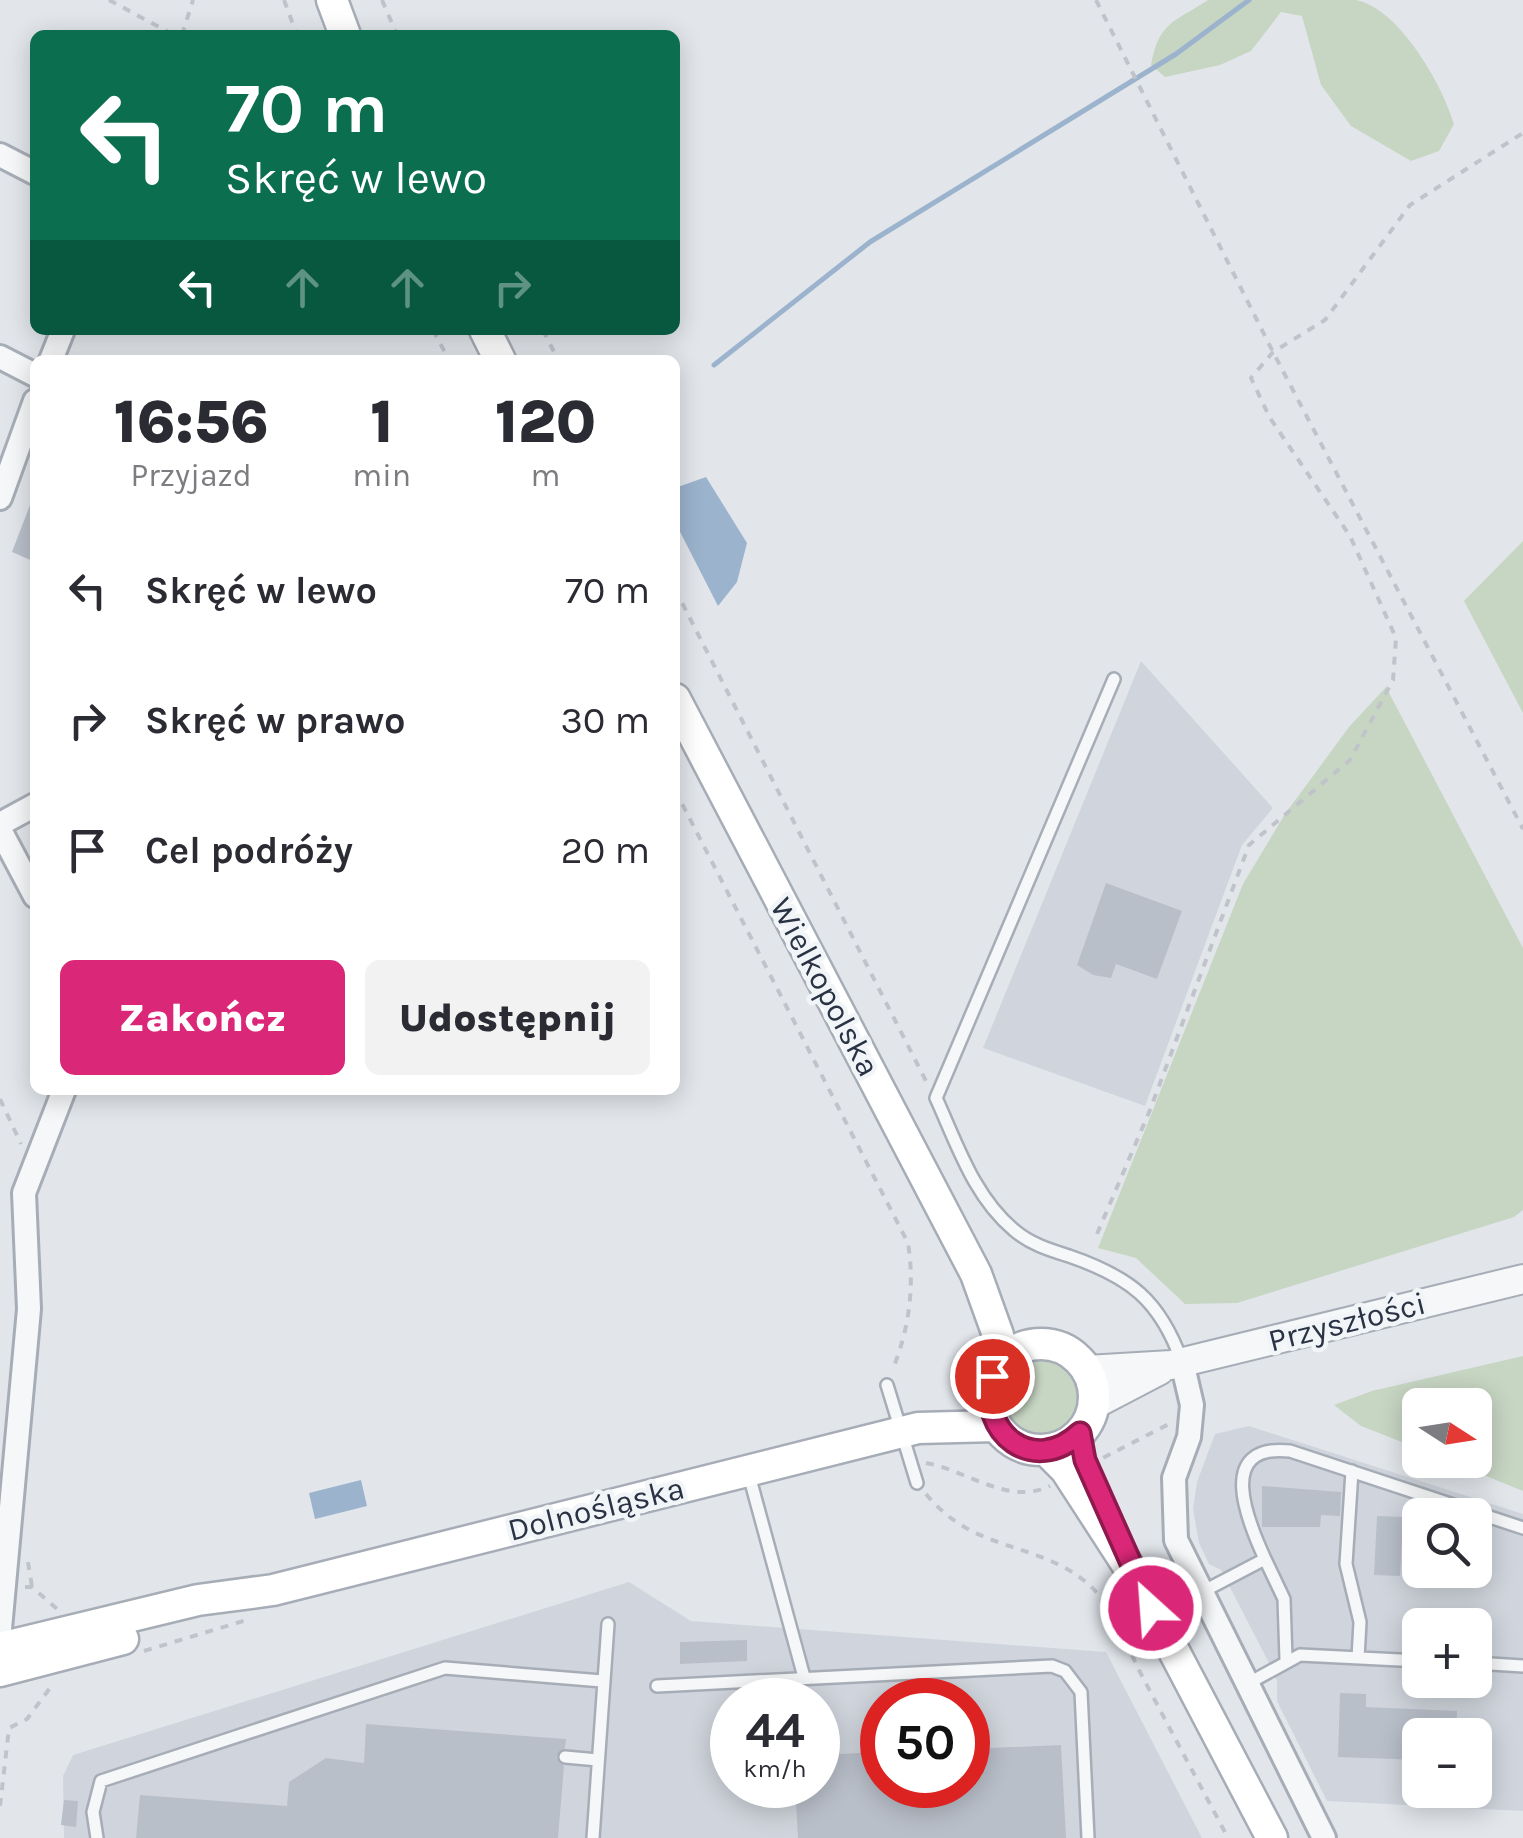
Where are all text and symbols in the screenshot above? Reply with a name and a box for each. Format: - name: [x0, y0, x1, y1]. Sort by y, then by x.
- text: 70 m: [225, 68, 388, 150]
- icon: left: [60, 70, 190, 200]
- text: Skręć w lewo: [225, 152, 487, 204]
- icon: left: [170, 260, 225, 315]
- icon: ahead: [275, 260, 330, 315]
- icon: ahead: [380, 260, 435, 315]
- icon: right: [485, 260, 540, 315]
- text: 16:56: [114, 387, 269, 457]
- text: 1: [370, 387, 393, 457]
- text: 120: [495, 387, 596, 457]
- text: Przyjazd: [131, 457, 252, 494]
- text: min: [352, 457, 411, 494]
- text: m: [531, 457, 561, 494]
- icon: left: [60, 563, 115, 618]
- text: Skręć w lewo: [145, 568, 377, 613]
- text: 70 m: [565, 568, 650, 613]
- icon: right: [60, 693, 115, 748]
- text: Skręć w prawo: [145, 698, 406, 743]
- text: 30 m: [560, 698, 650, 743]
- icon: arrive: [60, 823, 115, 878]
- text: Cel podróży: [145, 828, 353, 873]
- text: 20 m: [561, 828, 650, 873]
- street label: Wielkopolska: [762, 891, 888, 1083]
- button: Zakończ: [60, 960, 345, 1075]
- button: Udostępnij: [365, 960, 650, 1075]
- street label: Przyszłości: [1265, 1285, 1429, 1359]
- pin: [950, 1334, 1035, 1419]
- icon: arrive: [965, 1349, 1020, 1404]
- north arrow: [1402, 1388, 1492, 1478]
- map controls: [1402, 1388, 1492, 1808]
- street label: Dolnośląska: [504, 1469, 688, 1549]
- button: search: [1402, 1498, 1492, 1588]
- position arrow: [1099, 1556, 1203, 1660]
- button: +: [1402, 1608, 1492, 1698]
- speed limit sign: 50: [860, 1678, 990, 1808]
- text: 44: [745, 1701, 805, 1760]
- button: −: [1402, 1718, 1492, 1808]
- text: km/h: [743, 1754, 807, 1783]

